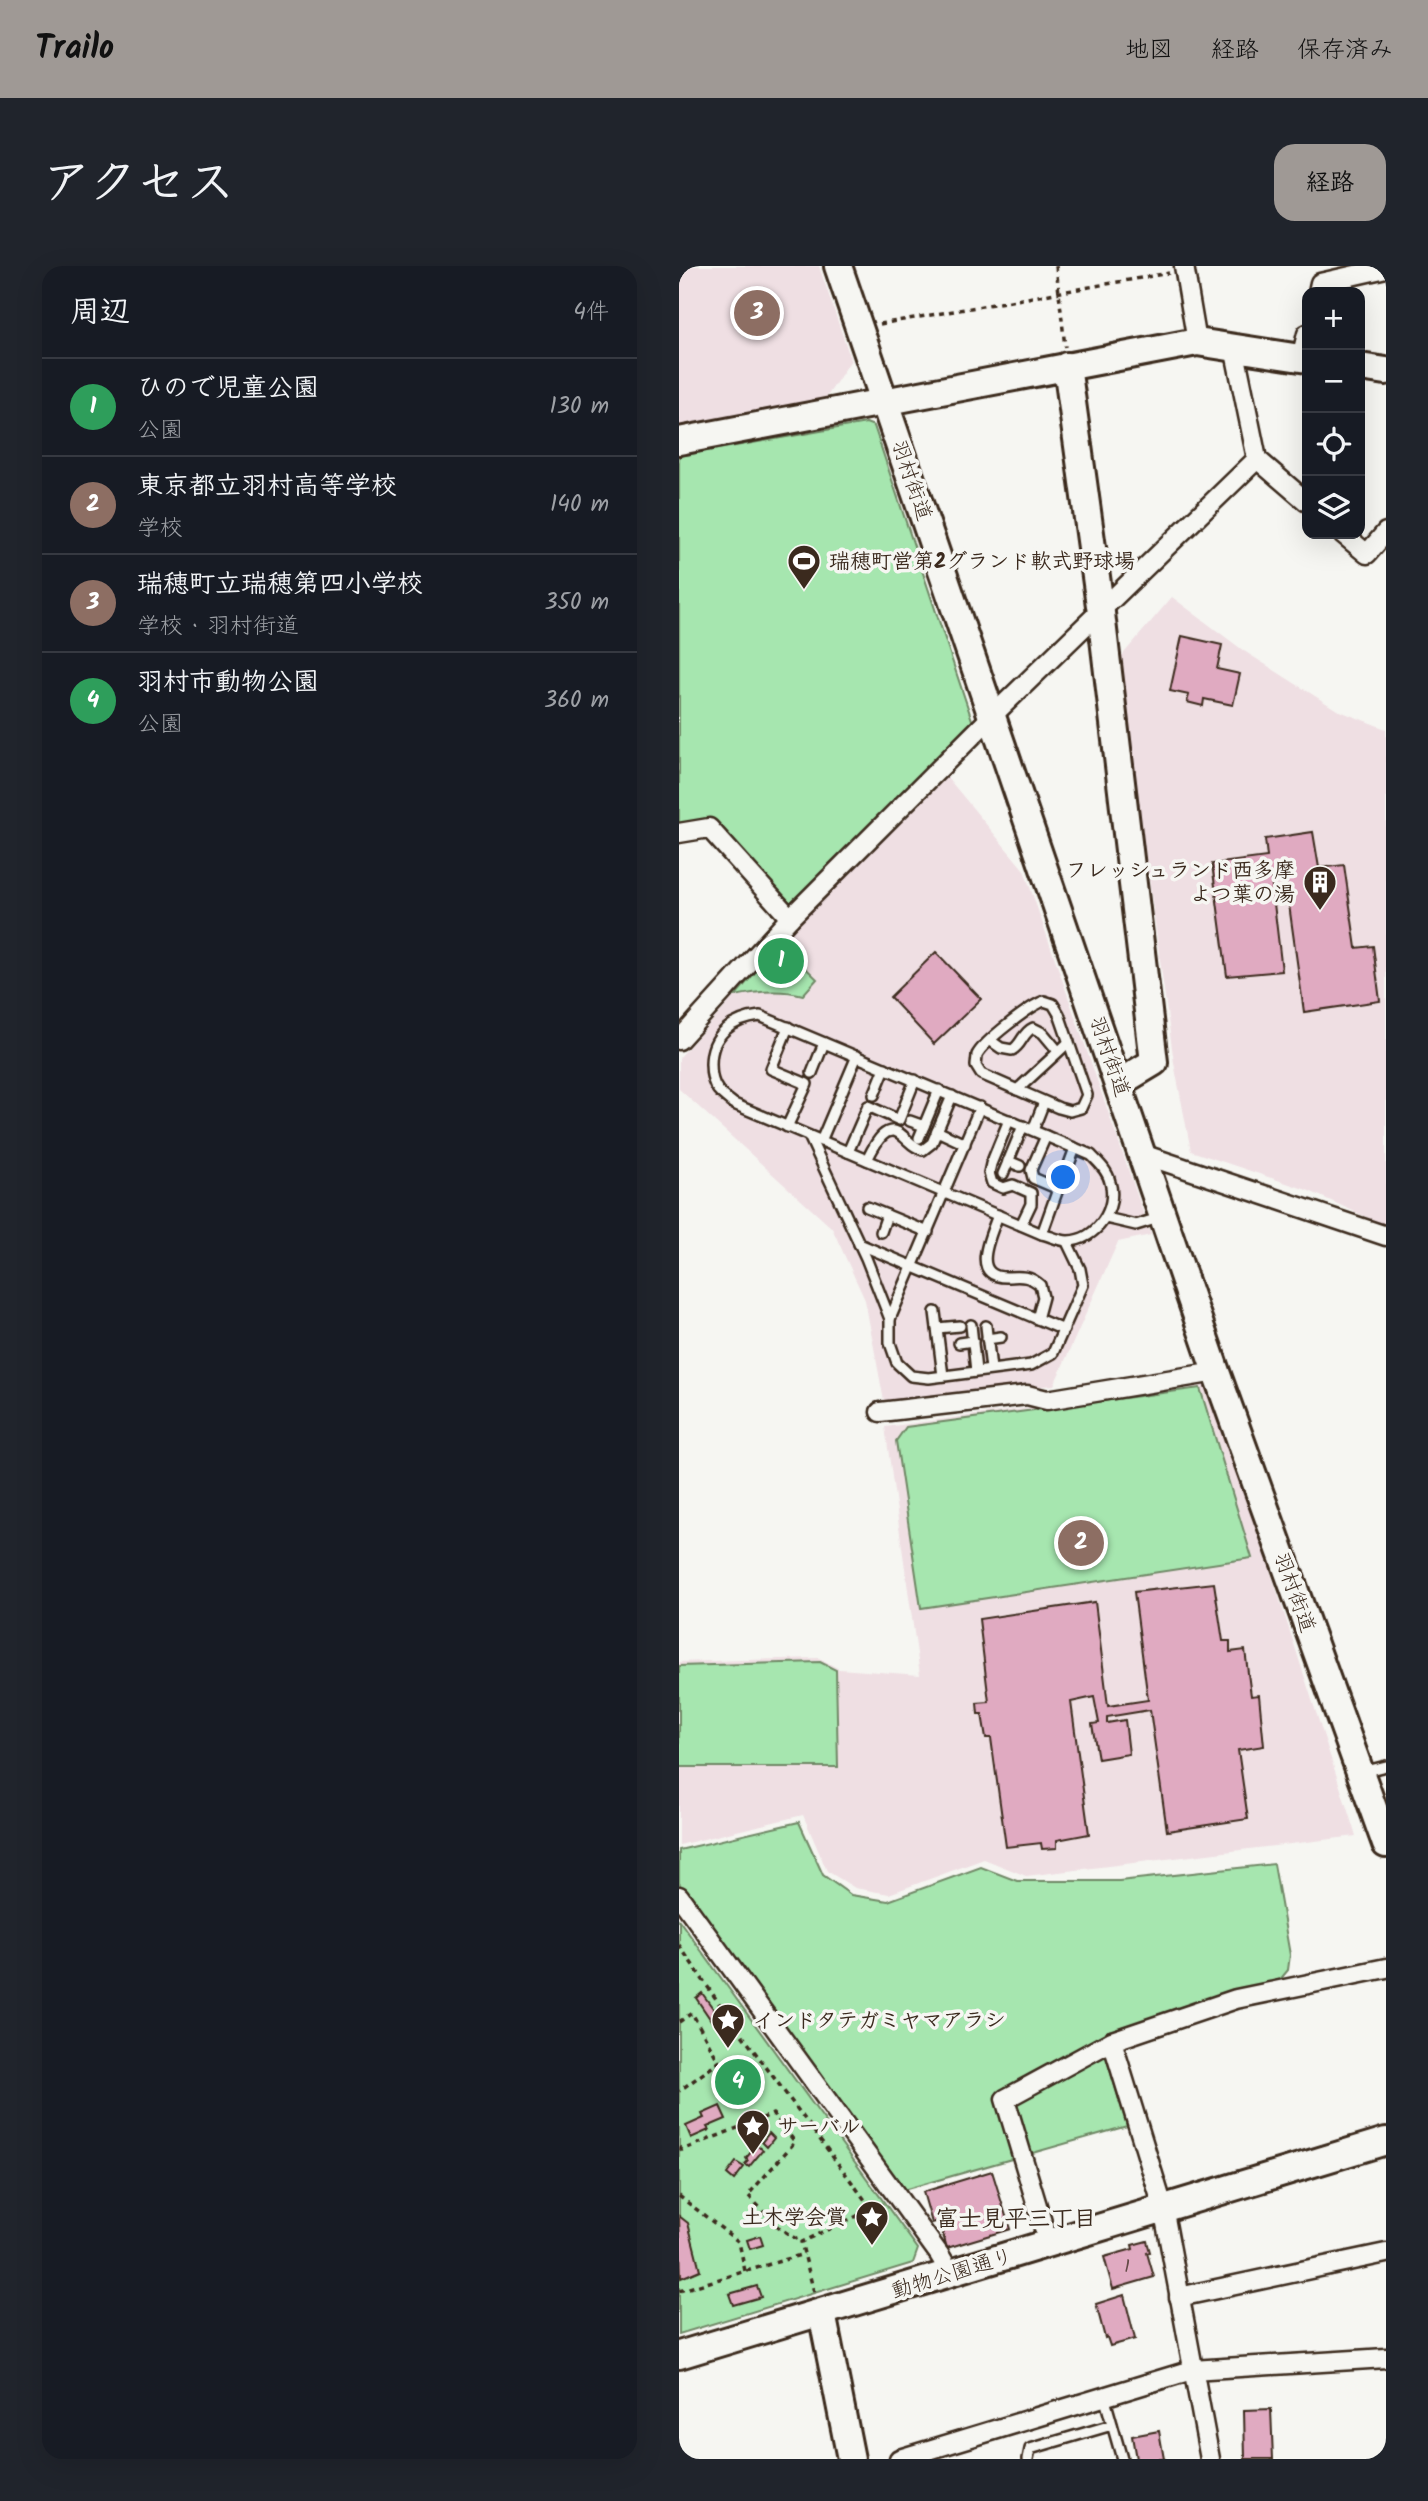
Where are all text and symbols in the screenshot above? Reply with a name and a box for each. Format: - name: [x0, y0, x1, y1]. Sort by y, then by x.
- text: Trailo: [35, 23, 114, 76]
- text: 地図: [1125, 31, 1173, 70]
- text: 経路: [1211, 31, 1259, 70]
- text: 保存済み: [1297, 31, 1393, 70]
- button: 経路: [1274, 144, 1386, 221]
- text: アクセス: [42, 146, 235, 224]
- pin: 3: [734, 287, 780, 339]
- map controls: [1302, 287, 1365, 539]
- button: +: [1302, 287, 1365, 350]
- text: 周辺: [70, 289, 130, 337]
- text: 4件: [573, 295, 609, 331]
- button: −: [1302, 350, 1365, 413]
- text: ひので児童公園: [137, 368, 319, 410]
- text: 1: [90, 389, 96, 425]
- text: 130 m: [550, 389, 609, 425]
- text: 公園: [137, 413, 183, 449]
- button: locate: [1302, 413, 1365, 476]
- street label: 羽村街道: [881, 435, 940, 526]
- text: 東京都立羽村高等学校: [137, 466, 397, 508]
- button: layers: [1302, 476, 1365, 539]
- text: 2: [86, 487, 100, 523]
- text: 140 m: [550, 487, 609, 523]
- text: 学校: [137, 511, 183, 547]
- sports icon: 瑞穂町営第2グランド軟式野球場: [785, 542, 823, 591]
- place label: 瑞穂町営第2グランド軟式野球場: [829, 546, 1135, 579]
- text: 瑞穂町立瑞穂第四小学校: [137, 564, 423, 606]
- text: 3: [87, 585, 99, 621]
- text: 350 m: [544, 585, 609, 621]
- text: 学校 · 羽村街道: [137, 609, 299, 645]
- text: 羽村市動物公園: [137, 662, 319, 704]
- text: 4: [87, 683, 99, 719]
- text: 360 m: [544, 683, 609, 719]
- text: 公園: [137, 707, 183, 743]
- place label: フレッシュランド西多摩 よつ葉の湯: [1066, 855, 1295, 912]
- building icon: フレッシュランド西多摩 よつ葉の湯: [1301, 863, 1339, 912]
- pin: 1: [758, 935, 804, 987]
- street label: 羽村街道: [1079, 1011, 1138, 1102]
- your location: [1046, 1160, 1080, 1194]
- pin: 2: [1058, 1517, 1104, 1569]
- street label: 羽村街道: [1264, 1547, 1323, 1638]
- place icon: インドタテガミヤマアラシ: [709, 2001, 747, 2050]
- place label: インドタテガミヤマアラシ: [753, 2005, 1005, 2038]
- pin: 4: [715, 2056, 761, 2108]
- place icon: サーバル: [734, 2107, 772, 2156]
- place label: サーバル: [777, 2111, 861, 2144]
- place icon: 土木学会賞: [853, 2198, 891, 2247]
- place label: 土木学会賞: [742, 2202, 847, 2235]
- district label: 富士見平三丁目: [936, 2202, 1097, 2238]
- street label: 動物公園通り: [887, 2240, 1018, 2309]
- house number: 1: [1124, 2253, 1130, 2282]

